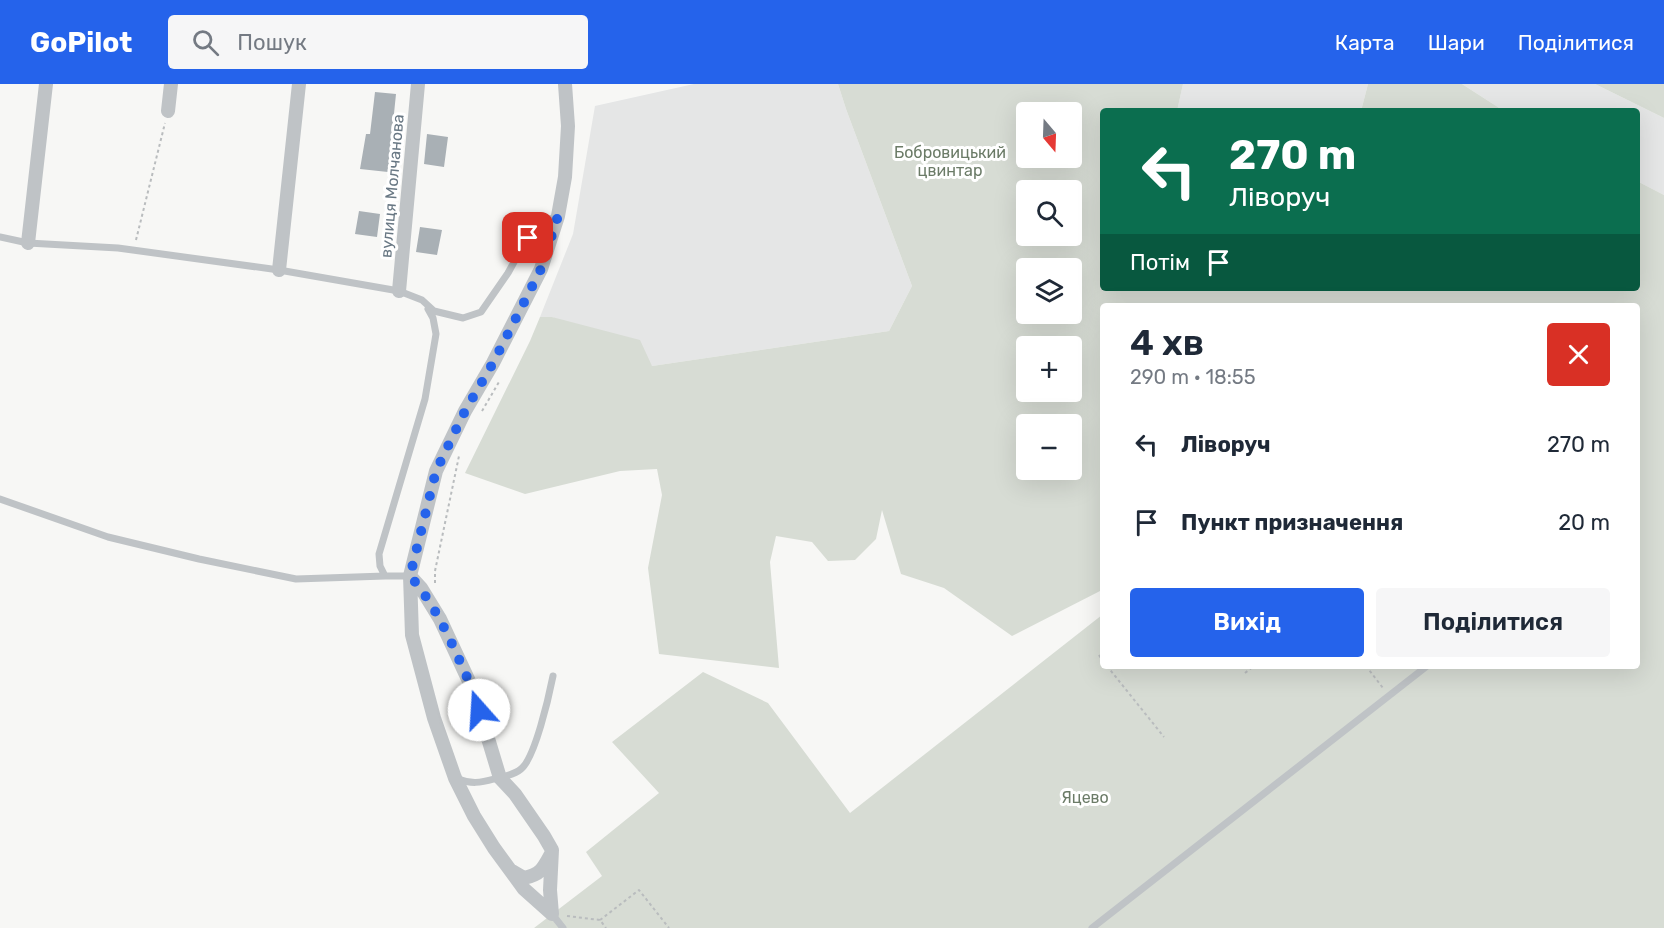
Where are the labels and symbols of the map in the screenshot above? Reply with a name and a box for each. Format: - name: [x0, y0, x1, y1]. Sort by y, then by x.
- north arrow: [1016, 102, 1082, 168]
- street label: вулиця Молчанова: [376, 113, 408, 259]
- park label: Бобровицький цвинтар: [894, 143, 1006, 180]
- pin: [502, 212, 553, 263]
- position arrow: [447, 678, 511, 742]
- park label: Яцево: [1061, 788, 1109, 807]

